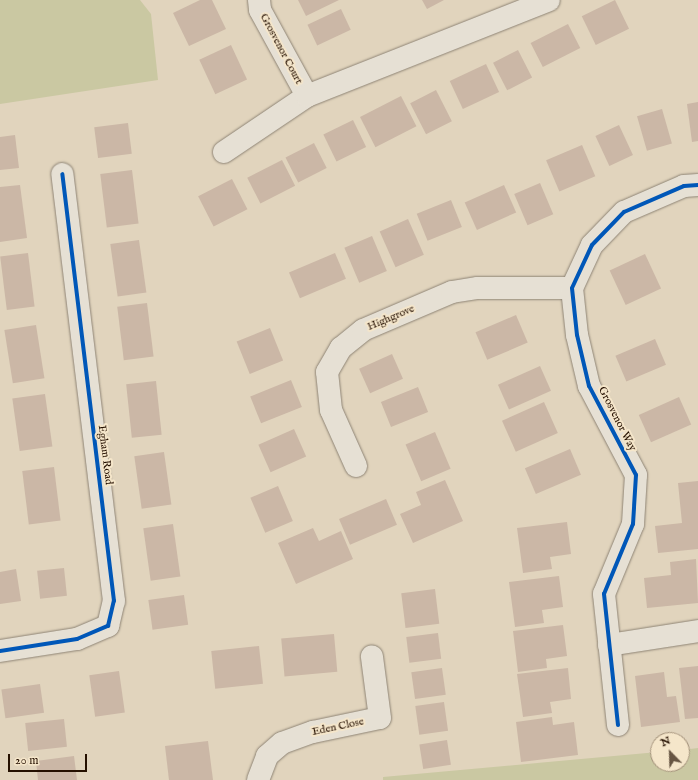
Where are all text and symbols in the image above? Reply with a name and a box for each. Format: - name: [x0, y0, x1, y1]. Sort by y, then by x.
- street label: Grosvenor Court: [257, 12, 305, 86]
- street label: Highgrove: [365, 302, 417, 334]
- street label: Grosvenor Way: [595, 385, 639, 453]
- street label: Egham Road: [95, 424, 115, 486]
- street label: Eden Close: [311, 715, 365, 739]
- north arrow: [650, 732, 690, 772]
- text: N: [659, 734, 673, 750]
- scale bar: [10, 746, 89, 772]
- text: 20 m: [15, 753, 38, 768]

